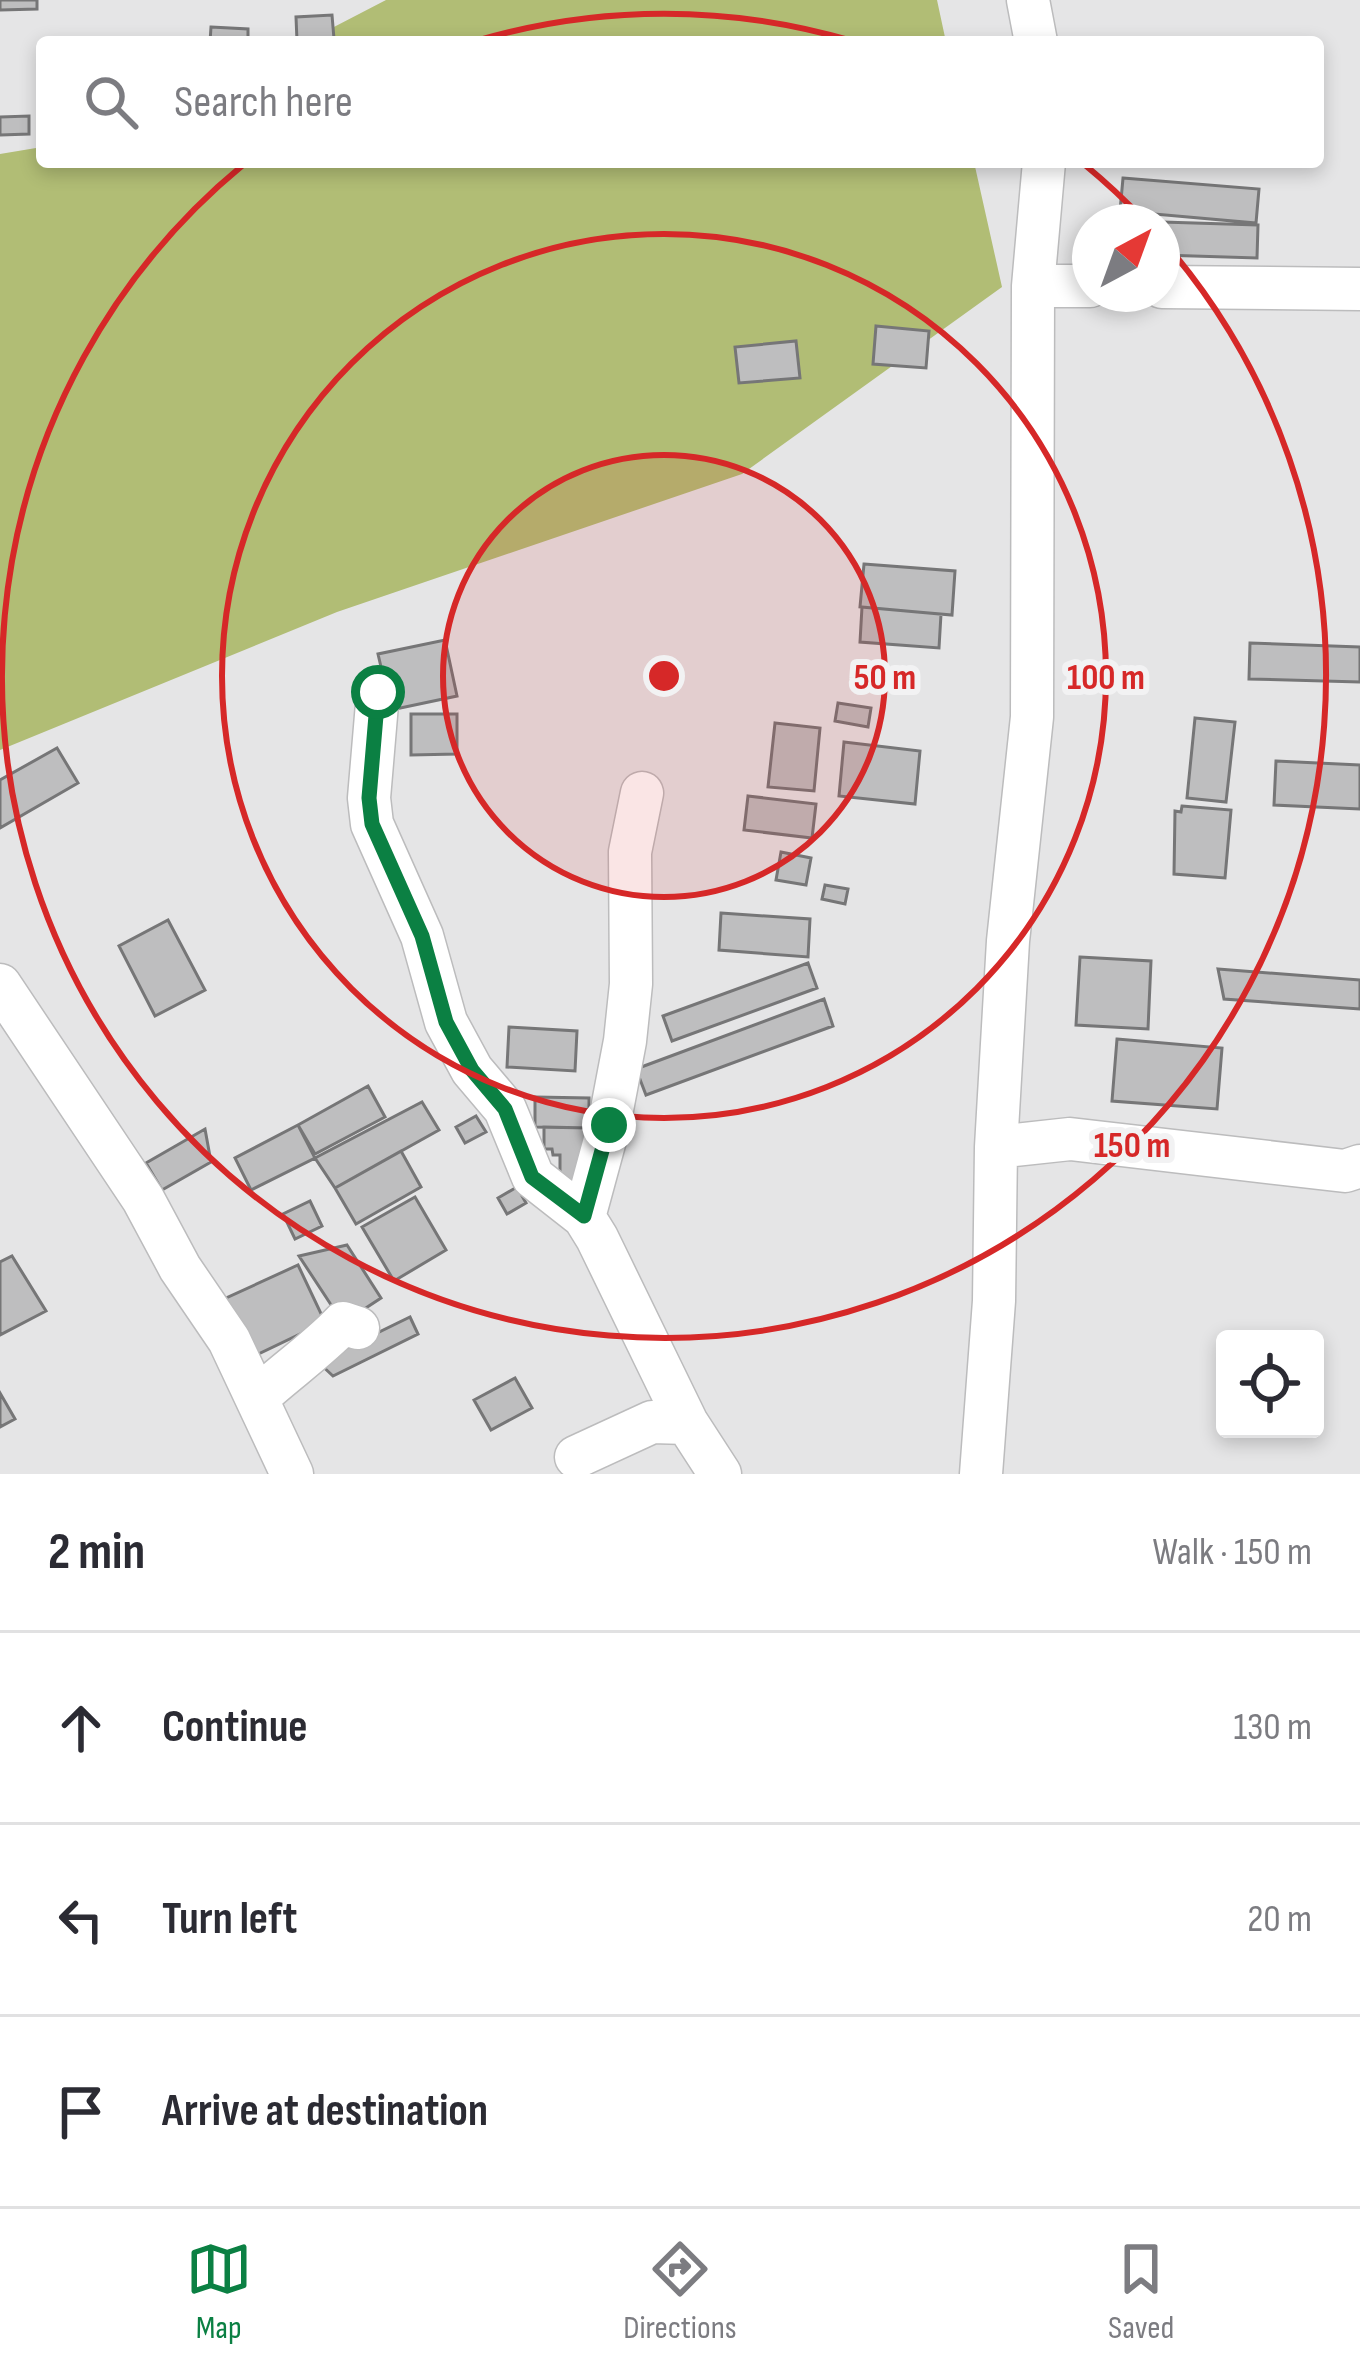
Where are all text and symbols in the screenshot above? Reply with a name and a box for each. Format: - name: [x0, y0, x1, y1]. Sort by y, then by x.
- search box: [36, 36, 1324, 168]
- icon: search: [78, 69, 144, 135]
- text: Search here: [174, 75, 353, 130]
- north arrow: [1072, 204, 1180, 312]
- centre of rings: [643, 655, 685, 697]
- text: 50 m: [854, 657, 916, 700]
- text: 100 m: [1067, 657, 1145, 700]
- route start: [351, 665, 405, 719]
- route end: [582, 1098, 636, 1152]
- text: 150 m: [1094, 1125, 1170, 1168]
- map controls: [1216, 1330, 1324, 1438]
- button: locate: [1216, 1330, 1324, 1438]
- text: 2 min: [48, 1522, 145, 1583]
- text: Walk · 150 m: [1152, 1529, 1312, 1576]
- icon: ahead: [48, 1695, 114, 1761]
- text: Continue: [162, 1700, 308, 1755]
- text: 130 m: [1233, 1704, 1312, 1751]
- icon: left: [48, 1887, 114, 1953]
- text: Turn left: [162, 1892, 297, 1947]
- text: 20 m: [1247, 1896, 1312, 1943]
- icon: arrive: [48, 2079, 114, 2145]
- text: Arrive at destination: [162, 2084, 488, 2139]
- tab: Map: [186, 2236, 252, 2348]
- tab: Directions: [623, 2236, 737, 2348]
- tab: Saved: [1108, 2236, 1174, 2348]

